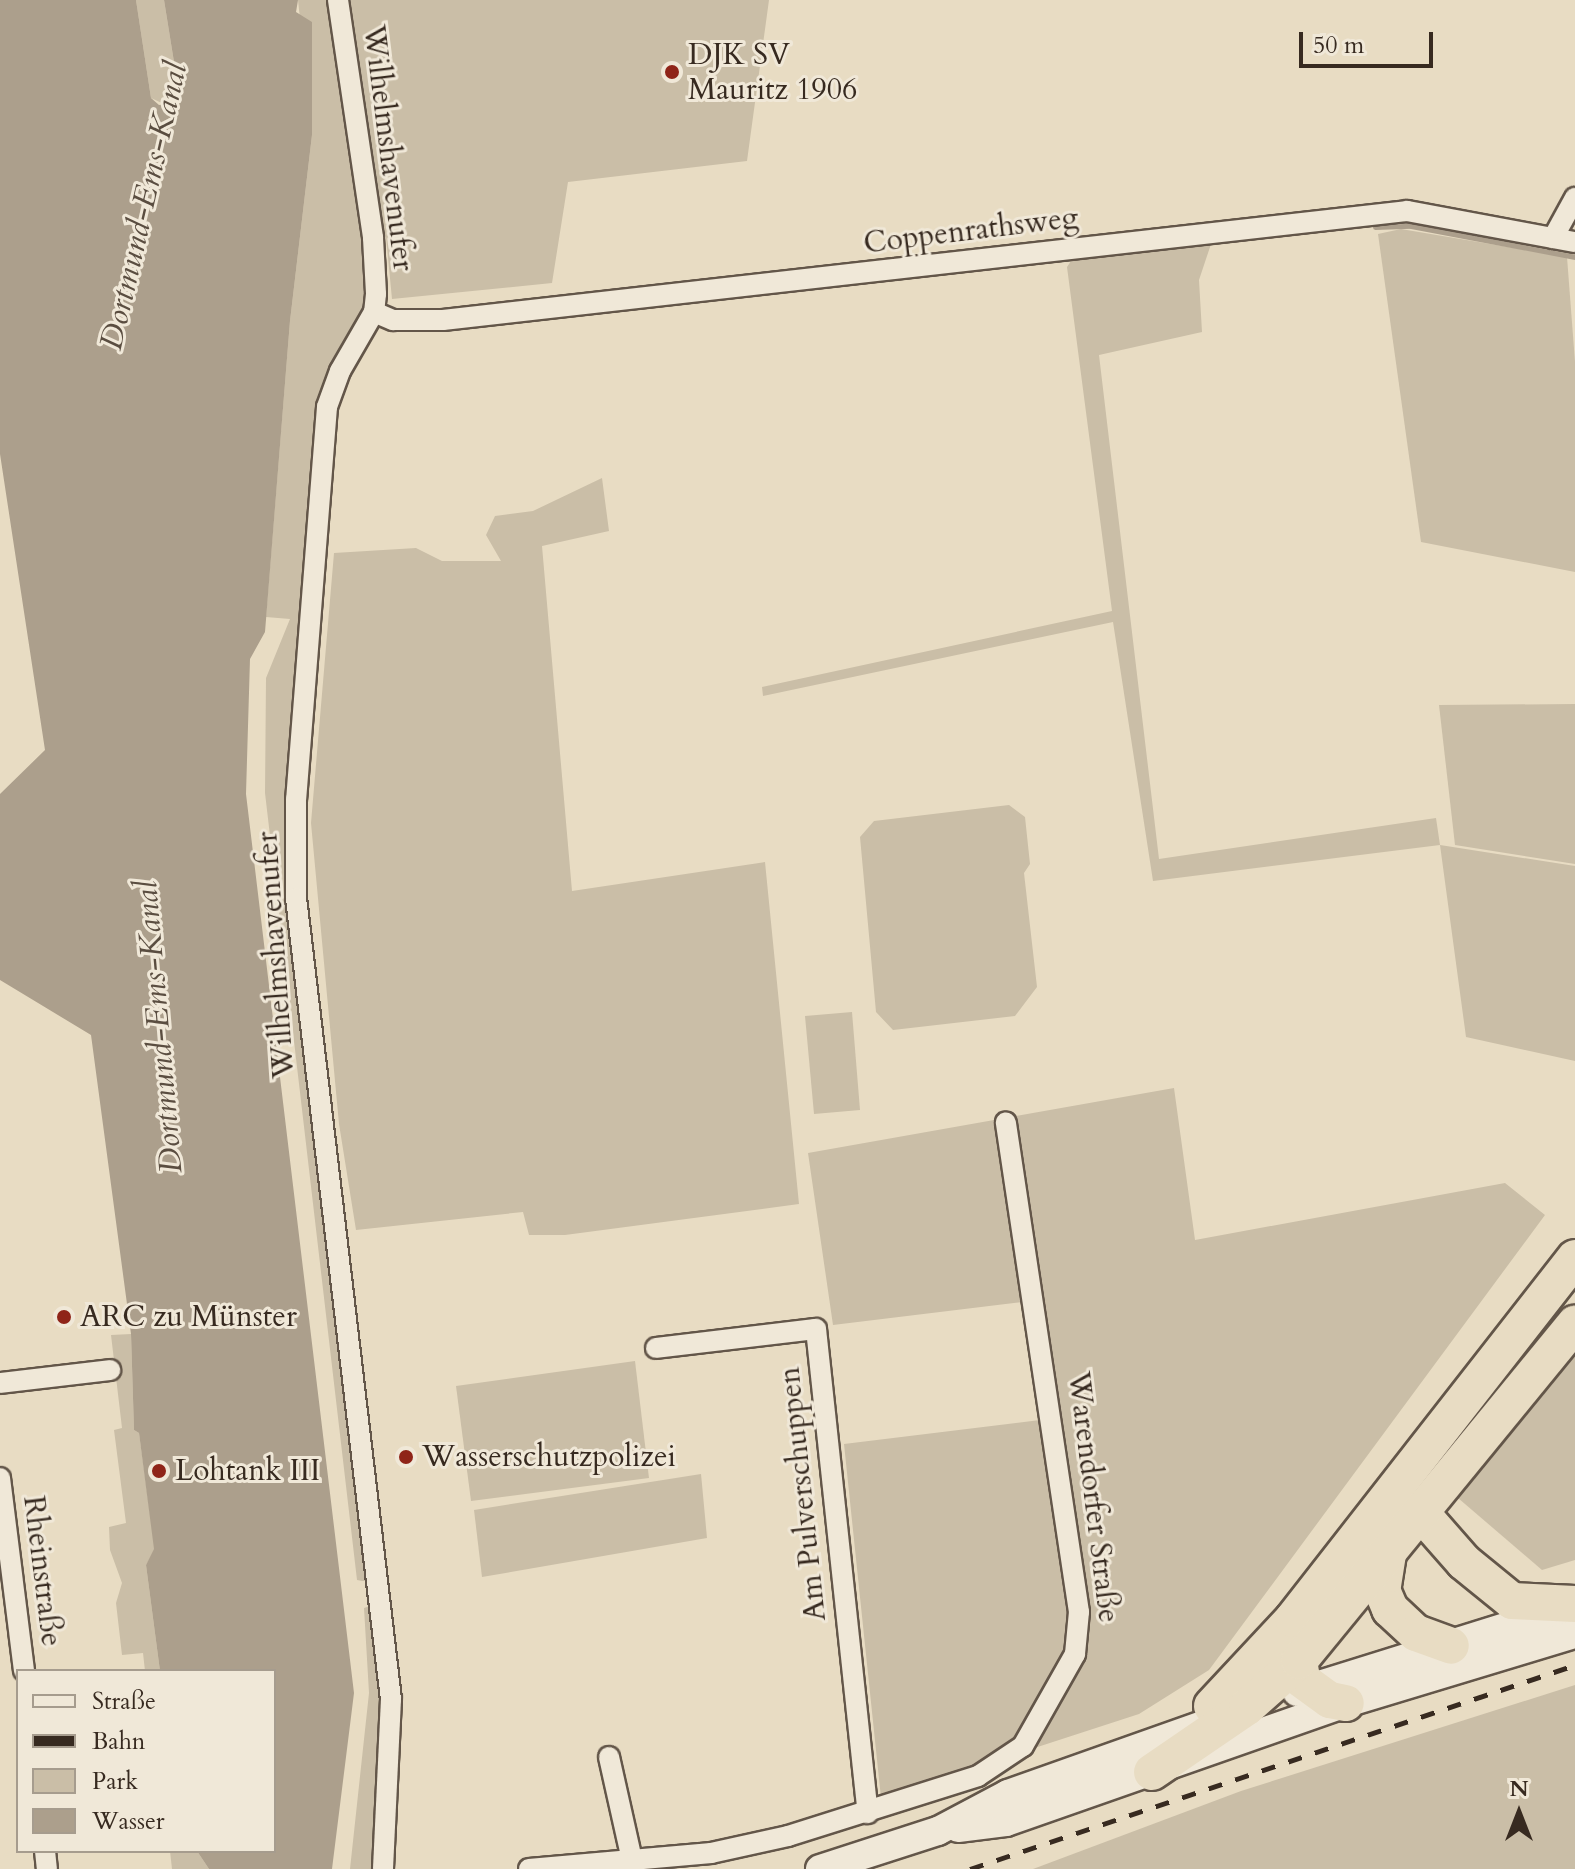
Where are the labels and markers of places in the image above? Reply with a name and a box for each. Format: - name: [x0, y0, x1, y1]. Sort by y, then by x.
- place label: DJK SV Mauritz 1906: [688, 37, 857, 108]
- marker: DJK SV Mauritz 1906: [663, 63, 681, 81]
- place label: ARC zu Münster: [80, 1299, 297, 1335]
- marker: ARC zu Münster: [55, 1308, 73, 1326]
- place label: Wasserschutzpolizei: [422, 1439, 676, 1475]
- marker: Wasserschutzpolizei: [397, 1448, 415, 1466]
- place label: Lohtank III: [175, 1453, 320, 1489]
- marker: Lohtank III: [150, 1462, 168, 1480]

